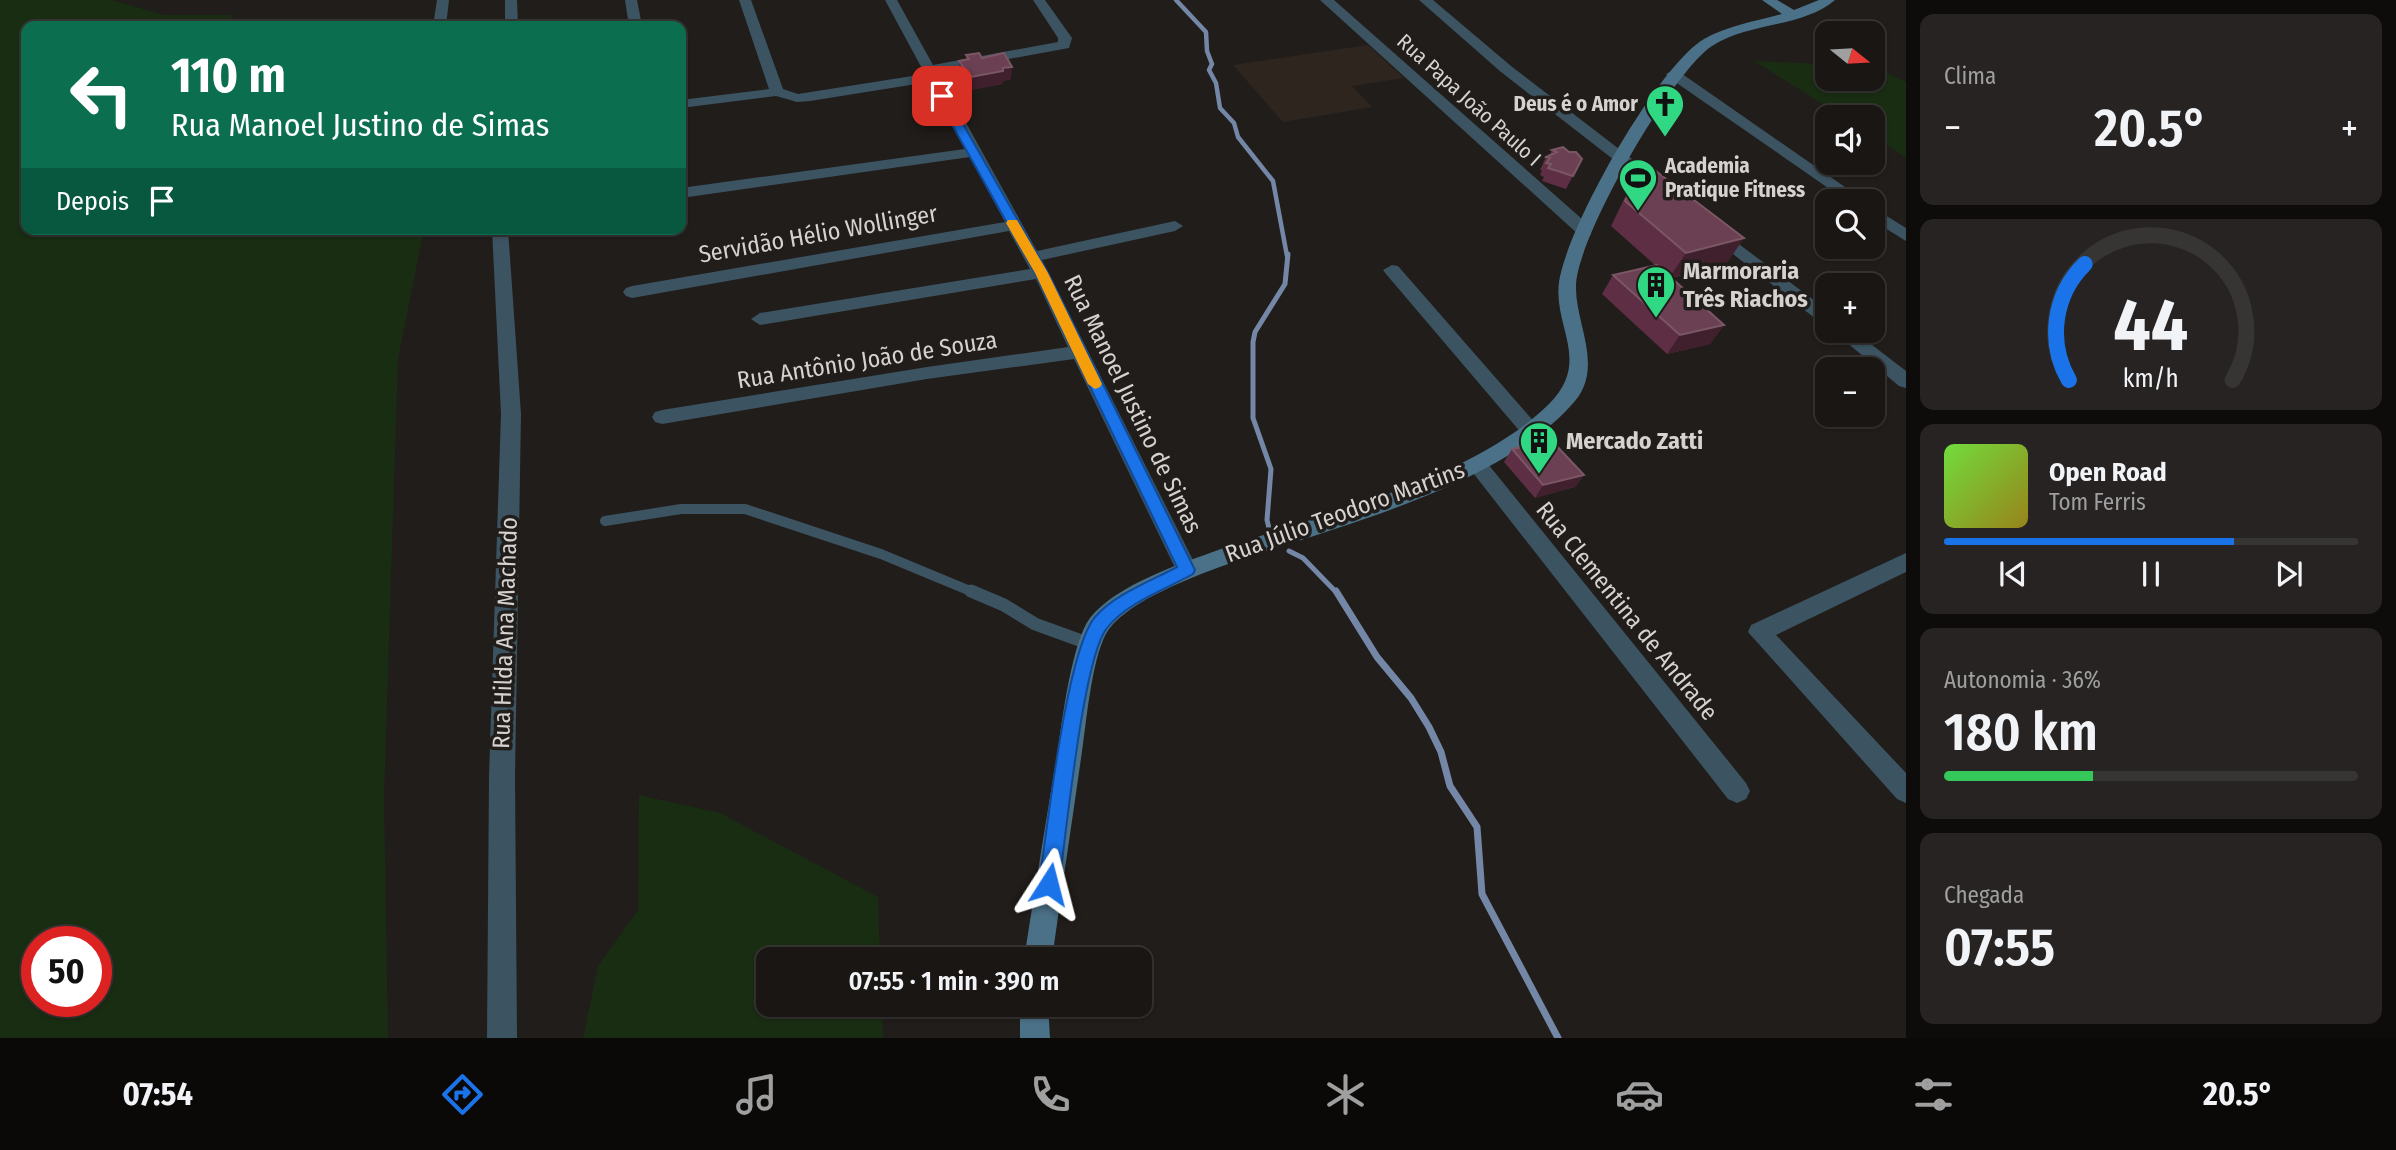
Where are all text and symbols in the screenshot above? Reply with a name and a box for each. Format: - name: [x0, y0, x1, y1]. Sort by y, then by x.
- north arrow: [1815, 21, 1885, 91]
- map controls: [1815, 21, 1885, 427]
- street label: Rua Papa João Paulo I: [1392, 28, 1546, 172]
- text: 110 m: [171, 46, 286, 105]
- icon: left: [56, 49, 147, 140]
- text: Clima: [1944, 62, 1996, 90]
- pin: [912, 66, 972, 126]
- icon: arrive: [923, 77, 961, 115]
- church icon: Deus é o Amor: [1644, 83, 1686, 138]
- place label: Deus é o Amor: [1513, 91, 1638, 117]
- text: 20.5°: [2094, 97, 2208, 160]
- button: sound: [1815, 105, 1885, 175]
- text: −: [1944, 105, 1961, 151]
- text: +: [2341, 105, 2358, 151]
- text: Rua Manoel Justino de Simas: [171, 106, 549, 144]
- place label: Academia Pratique Fitness: [1664, 153, 1805, 203]
- sports icon: Academia Pratique Fitness: [1617, 157, 1659, 212]
- icon: arrive: [143, 182, 181, 220]
- text: Depois: [56, 186, 129, 217]
- button: search: [1815, 189, 1885, 259]
- street label: Servidão Hélio Wollinger: [697, 199, 940, 269]
- place label: Marmoraria Três Riachos: [1683, 257, 1808, 313]
- building icon: Marmoraria Três Riachos: [1635, 264, 1677, 319]
- street label: Rua Manoel Justino de Simas: [1058, 270, 1208, 538]
- button: +: [1815, 273, 1885, 343]
- text: 44: [2114, 283, 2188, 370]
- street label: Rua Antônio João de Souza: [735, 326, 999, 394]
- button: −: [1815, 357, 1885, 427]
- text: km/h: [2123, 364, 2179, 394]
- building icon: Mercado Zatti: [1518, 420, 1560, 475]
- place label: Mercado Zatti: [1566, 427, 1703, 455]
- street label: Rua Júlio Teodoro Martins: [1222, 456, 1468, 568]
- text: Open Road: [2049, 457, 2167, 488]
- text: Tom Ferris: [2049, 488, 2146, 516]
- street label: Rua Clementina de Andrade: [1530, 496, 1724, 726]
- street label: Rua Hilda Ana Machado: [487, 517, 523, 749]
- icon: previous: [1994, 555, 2032, 593]
- icon: pause: [2132, 555, 2170, 593]
- icon: next: [2270, 555, 2308, 593]
- text: Autonomia · 36%: [1944, 666, 2101, 694]
- text: 180 km: [1944, 701, 2098, 764]
- position arrow: [1012, 847, 1086, 921]
- text: Chegada: [1944, 881, 2024, 909]
- text: 07:55: [1944, 916, 2055, 979]
- speed limit sign: 50: [21, 926, 112, 1017]
- text: 07:55 · 1 min · 390 m: [849, 966, 1059, 997]
- icon: directions: [438, 1070, 487, 1119]
- icon: music: [732, 1070, 781, 1119]
- icon: phone: [1026, 1070, 1075, 1119]
- icon: climate: [1321, 1070, 1370, 1119]
- icon: car: [1615, 1070, 1664, 1119]
- icon: filters: [1909, 1070, 1958, 1119]
- text: 07:54: [123, 1075, 193, 1113]
- text: 20.5°: [2203, 1075, 2273, 1113]

